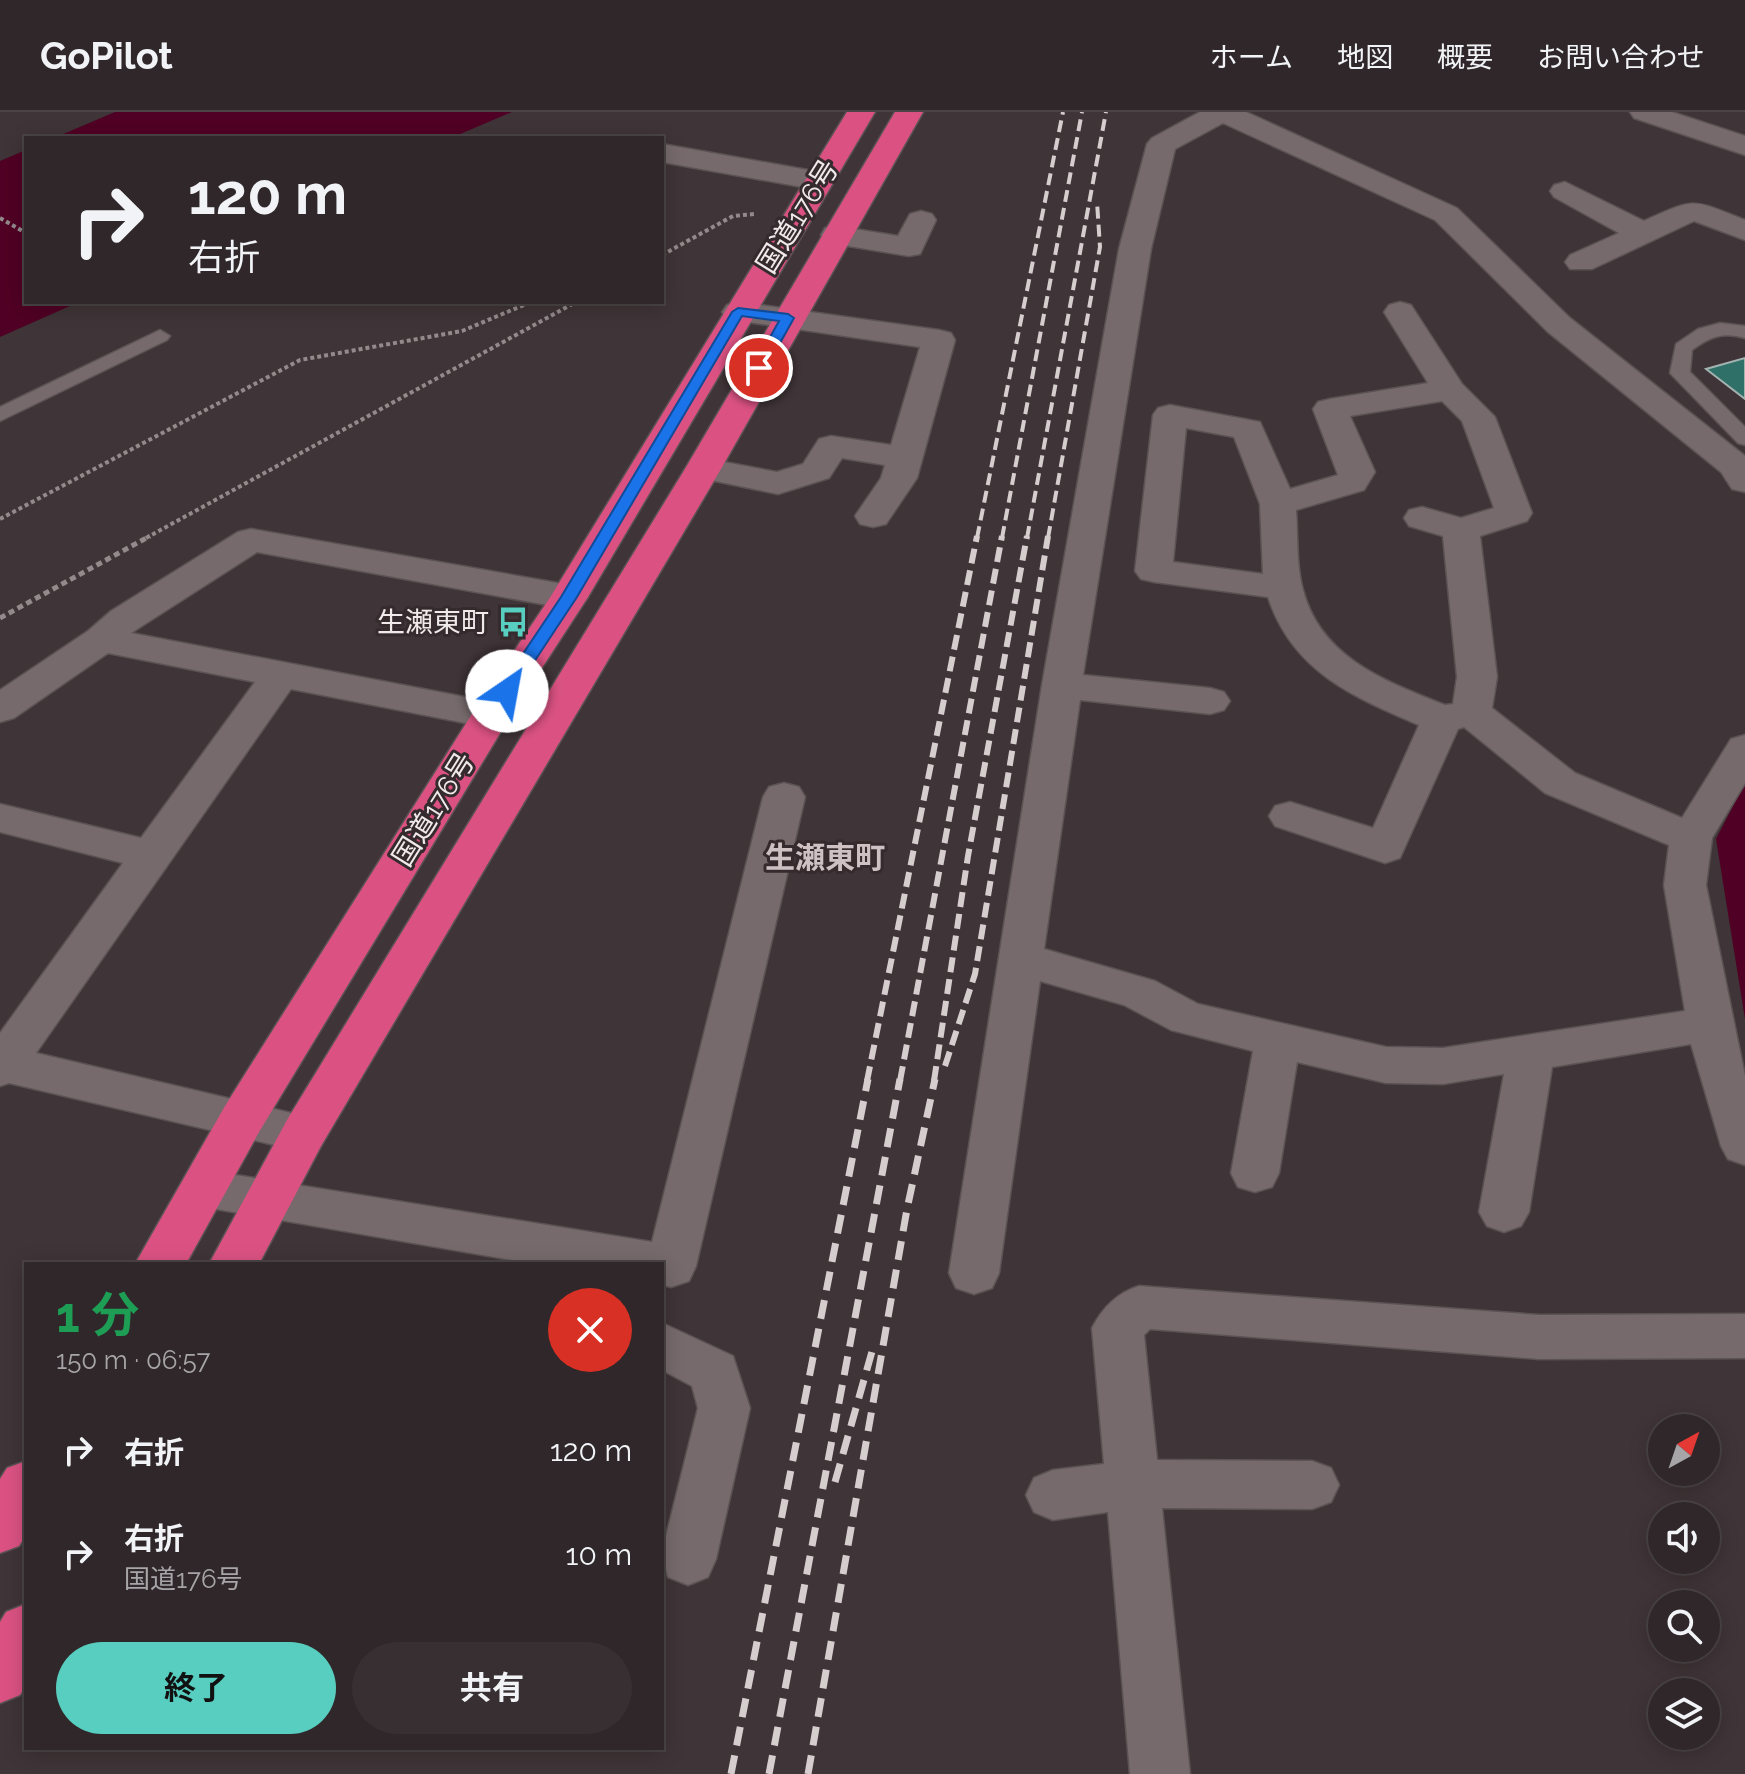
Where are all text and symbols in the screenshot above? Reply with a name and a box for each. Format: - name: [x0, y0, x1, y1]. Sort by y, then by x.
- text: GoPilot: [40, 33, 173, 78]
- text: ホーム: [1210, 41, 1293, 74]
- text: 地図: [1337, 41, 1393, 74]
- text: 概要: [1437, 41, 1493, 74]
- text: お問い合わせ: [1537, 41, 1705, 74]
- street label: 国道176号: [750, 153, 845, 279]
- text: 120 m: [188, 161, 347, 227]
- icon: right: [56, 168, 160, 272]
- text: 右折: [188, 236, 260, 278]
- pin: [725, 334, 793, 402]
- icon: arrive: [737, 346, 781, 390]
- bus stop icon: 生瀬東町: [496, 605, 530, 639]
- place label: 生瀬東町: [377, 606, 489, 639]
- position arrow: [465, 649, 549, 733]
- street label: 国道176号: [386, 746, 481, 872]
- district label: 生瀬東町: [765, 840, 885, 875]
- text: 1 分: [56, 1287, 139, 1343]
- button: close: [548, 1288, 632, 1372]
- text: 150 m · 06:57: [56, 1345, 210, 1375]
- north arrow: [1648, 1414, 1720, 1486]
- map controls: [1648, 1414, 1720, 1750]
- icon: right: [56, 1428, 100, 1472]
- text: 120 m: [550, 1433, 632, 1468]
- text: 右折: [124, 1435, 184, 1470]
- button: sound: [1648, 1502, 1720, 1574]
- text: 右折: [124, 1521, 184, 1556]
- icon: right: [56, 1532, 100, 1576]
- text: 10 m: [566, 1537, 632, 1572]
- text: 国道176号: [124, 1564, 243, 1594]
- button: search: [1648, 1590, 1720, 1662]
- button: 終了: [56, 1642, 336, 1734]
- button: 共有: [352, 1642, 632, 1734]
- button: layers: [1648, 1678, 1720, 1750]

